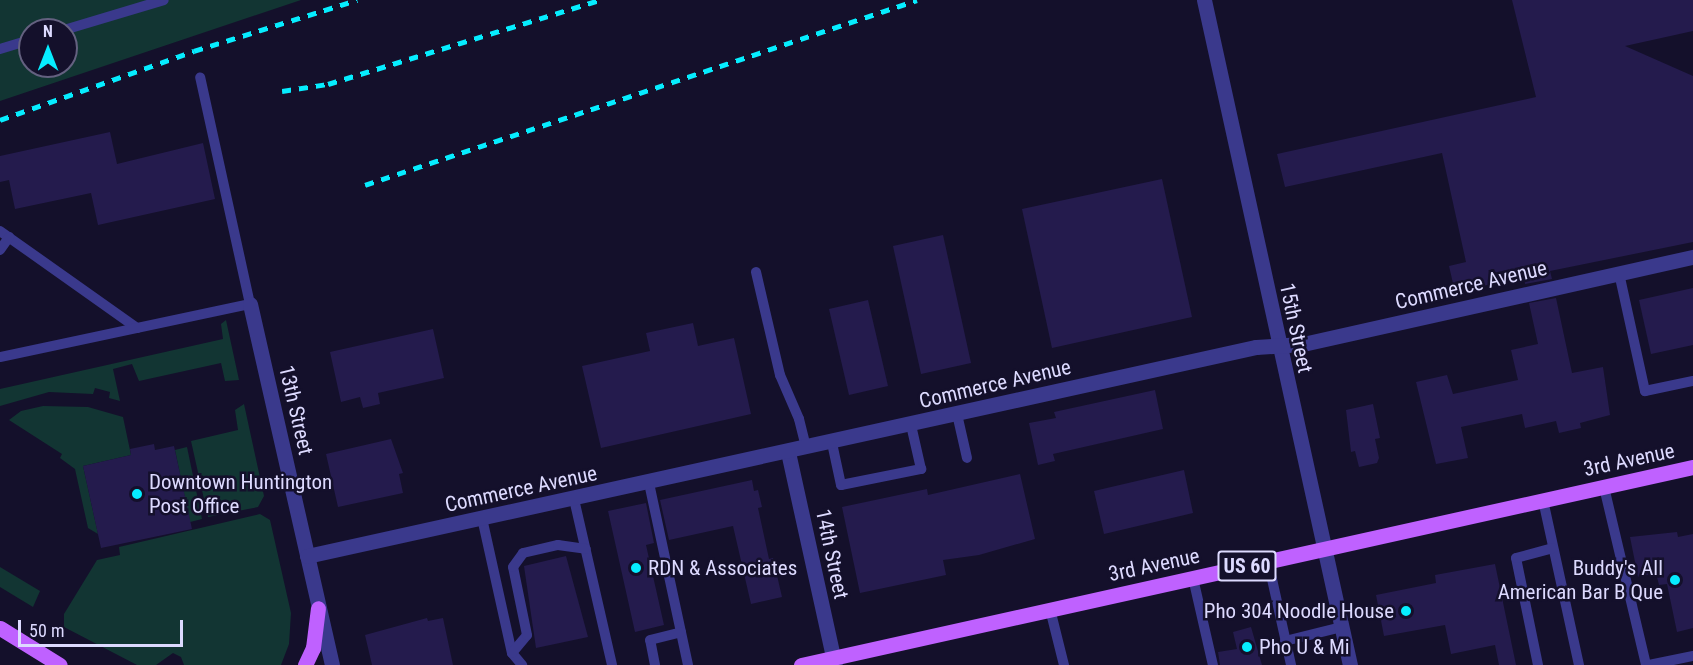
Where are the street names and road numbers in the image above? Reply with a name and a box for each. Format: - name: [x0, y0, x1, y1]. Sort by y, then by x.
- street label: Commerce Avenue: [1393, 255, 1549, 315]
- street label: 15th Street: [1274, 281, 1318, 375]
- street label: Commerce Avenue: [917, 354, 1073, 414]
- street label: 13th Street: [273, 363, 319, 457]
- street label: 3rd Avenue: [1581, 438, 1677, 482]
- street label: Commerce Avenue: [443, 461, 599, 517]
- street label: 14th Street: [810, 507, 854, 601]
- street label: 3rd Avenue: [1106, 543, 1202, 587]
- road number: US 60: [1217, 549, 1277, 583]

